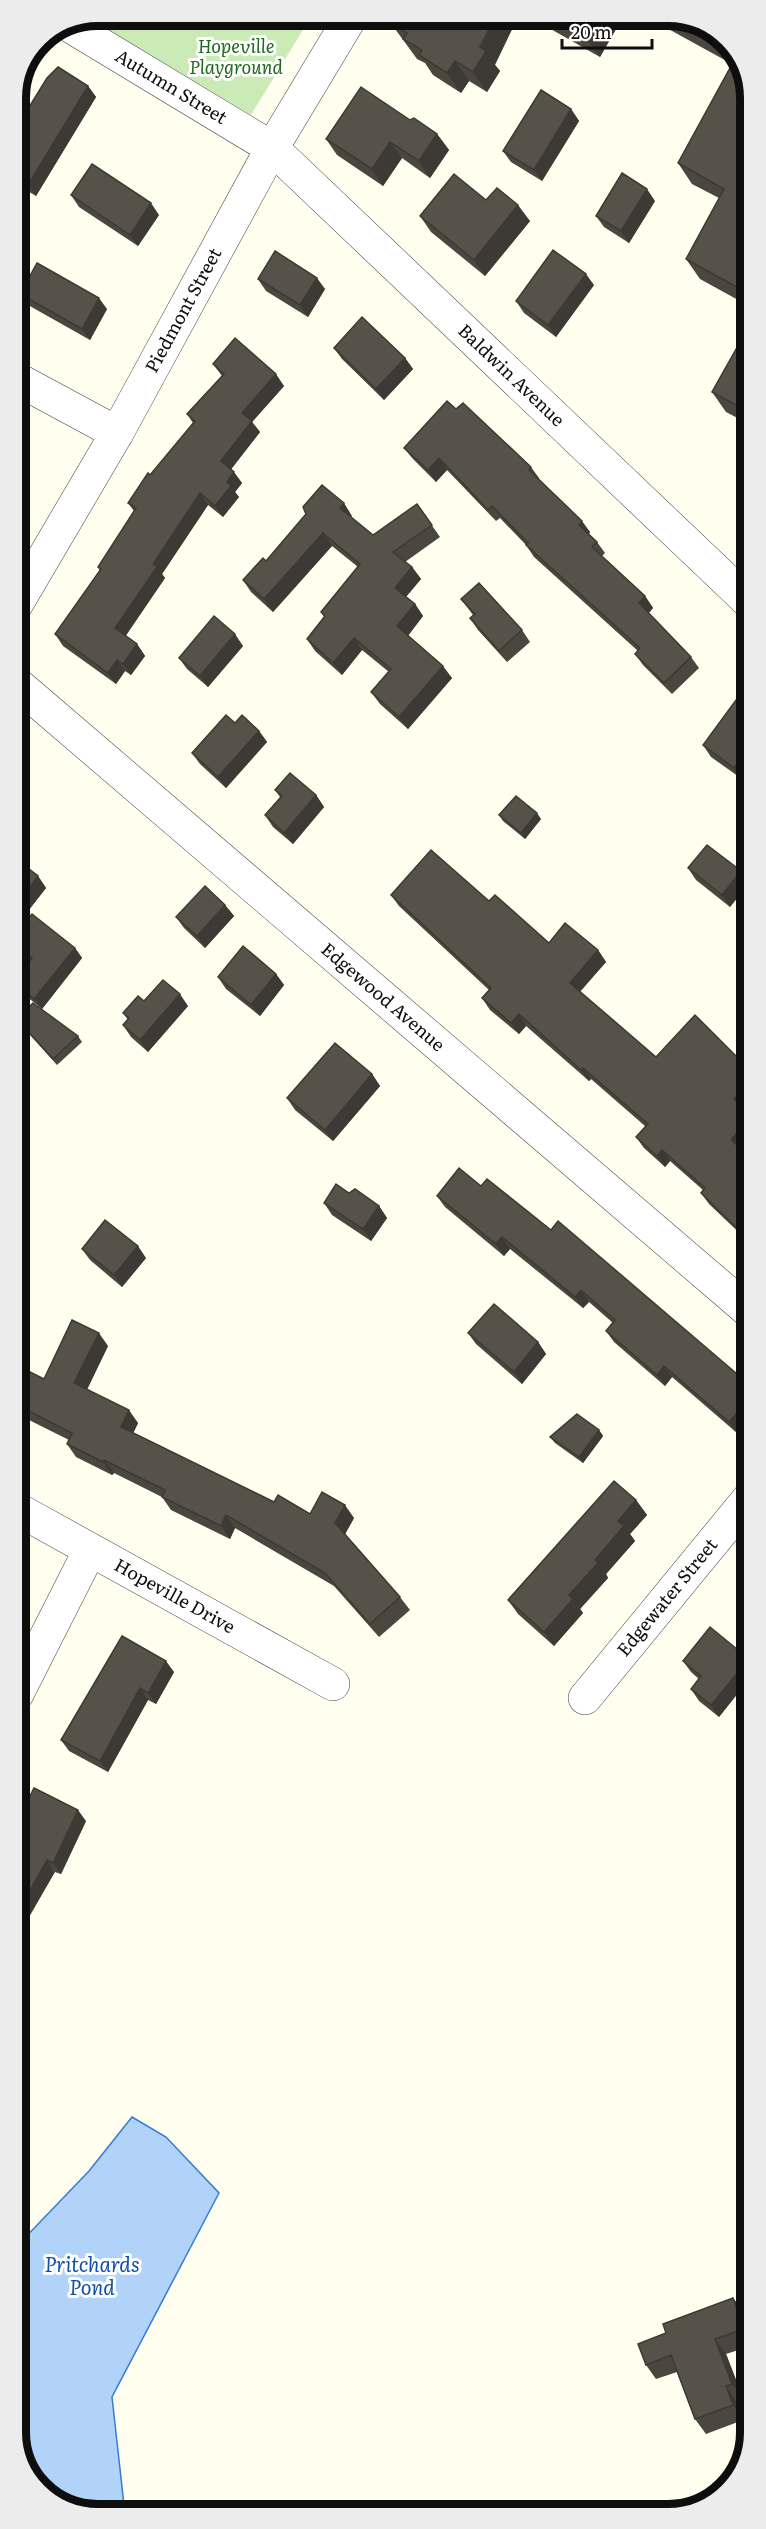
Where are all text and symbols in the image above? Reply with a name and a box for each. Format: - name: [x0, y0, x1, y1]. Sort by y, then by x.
- scale bar: [562, 12, 652, 50]
- text: 20 m: [571, 18, 612, 45]
- park label: Hopeville Playground: [189, 32, 283, 80]
- street label: Autumn Street: [111, 42, 233, 130]
- street label: Piedmont Street: [137, 242, 228, 377]
- street label: Baldwin Avenue: [453, 317, 572, 432]
- street label: Edgewood Avenue: [316, 935, 452, 1057]
- street label: Edgewater Street: [610, 1531, 723, 1662]
- street label: Hopeville Drive: [110, 1551, 240, 1639]
- water label: Pritchards Pond: [44, 2248, 140, 2301]

